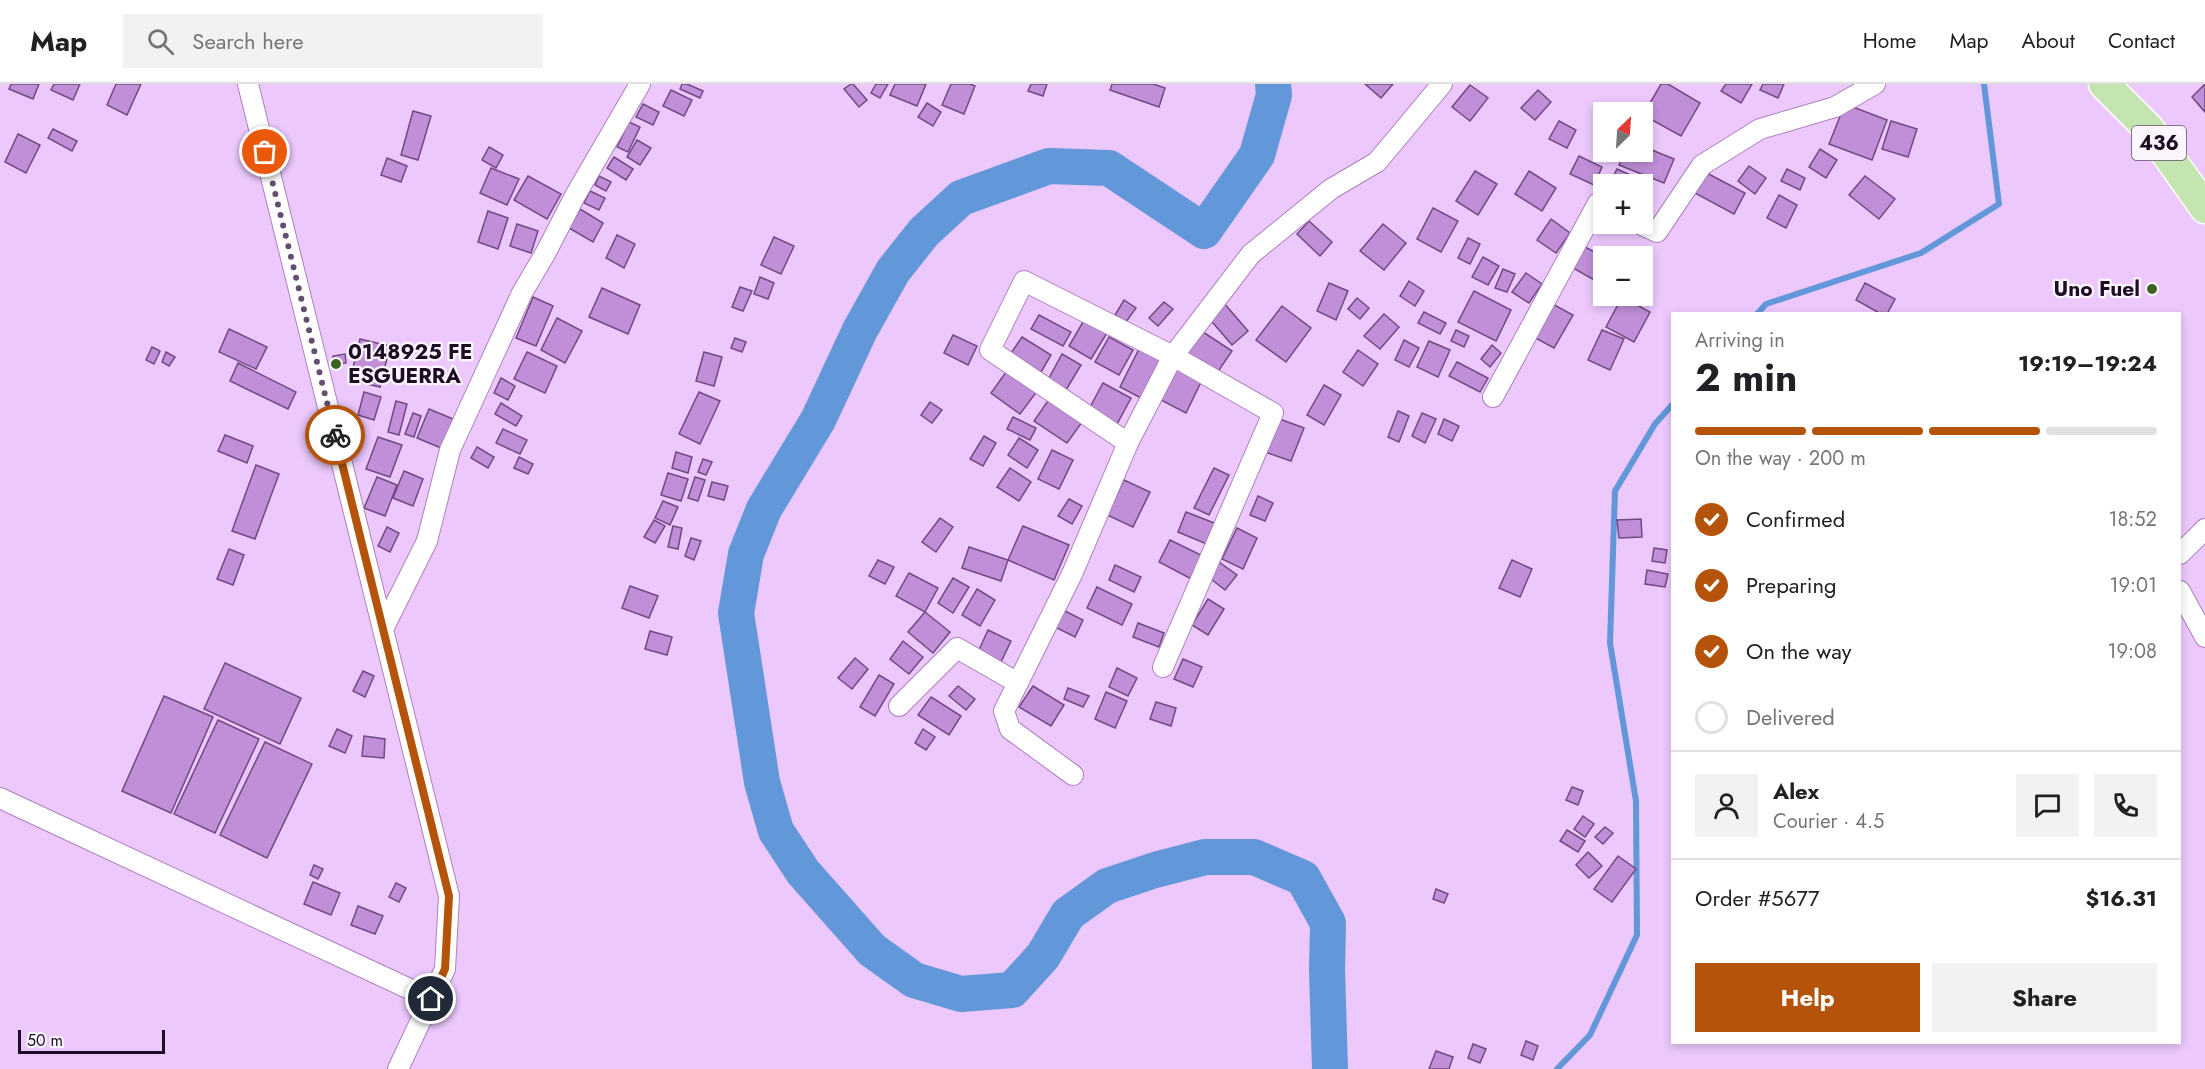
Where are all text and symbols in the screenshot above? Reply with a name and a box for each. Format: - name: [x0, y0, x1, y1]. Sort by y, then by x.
- search box: [123, 14, 543, 68]
- text: Map: [30, 21, 87, 62]
- icon: search: [144, 25, 177, 58]
- text: Search here: [192, 25, 304, 57]
- text: Home: [1863, 26, 1916, 56]
- text: Map: [1949, 26, 1989, 56]
- text: About: [2022, 26, 2075, 56]
- text: Contact: [2108, 26, 2175, 56]
- north arrow: [1593, 102, 1653, 162]
- map controls: [1593, 102, 1653, 306]
- pin: [239, 126, 290, 177]
- road number: 436: [2132, 126, 2186, 160]
- icon: bag: [248, 135, 281, 168]
- button: +: [1593, 174, 1653, 234]
- button: −: [1593, 246, 1653, 306]
- place label: Uno Fuel: [2054, 274, 2140, 304]
- marker: Uno Fuel: [2145, 282, 2159, 296]
- text: Arriving in: [1695, 326, 1785, 355]
- place label: 0148925 FE ESGUERRA: [348, 337, 472, 391]
- text: 19:19–19:24: [2018, 347, 2157, 379]
- text: 2 min: [1695, 349, 1797, 406]
- marker: 0148925 FE ESGUERRA: [329, 357, 343, 371]
- courier: [305, 405, 365, 465]
- icon: bike: [319, 419, 352, 452]
- text: On the way · 200 m: [1695, 444, 1866, 473]
- icon: check: [1695, 503, 1728, 536]
- text: Confirmed: [1746, 503, 1845, 535]
- text: 18:52: [2108, 505, 2157, 534]
- icon: check: [1695, 569, 1728, 602]
- text: Preparing: [1746, 569, 1837, 601]
- text: 19:01: [2109, 571, 2157, 600]
- icon: check: [1695, 635, 1728, 668]
- text: On the way: [1746, 635, 1851, 667]
- text: 19:08: [2108, 637, 2157, 666]
- text: Delivered: [1746, 701, 1835, 733]
- button: person: [1695, 774, 1758, 837]
- button: chat: [2016, 774, 2079, 837]
- button: phone: [2094, 774, 2157, 837]
- text: Alex: [1773, 775, 1819, 807]
- text: Courier · 4.5: [1773, 807, 1884, 836]
- text: Order #5677: [1695, 882, 1819, 914]
- text: $16.31: [2085, 882, 2157, 914]
- button: Help: [1695, 963, 1920, 1032]
- button: Share: [1932, 963, 2157, 1032]
- pin: [405, 973, 456, 1024]
- icon: home: [414, 982, 447, 1015]
- scale bar: [18, 1027, 165, 1054]
- text: 50 m: [27, 1029, 63, 1052]

